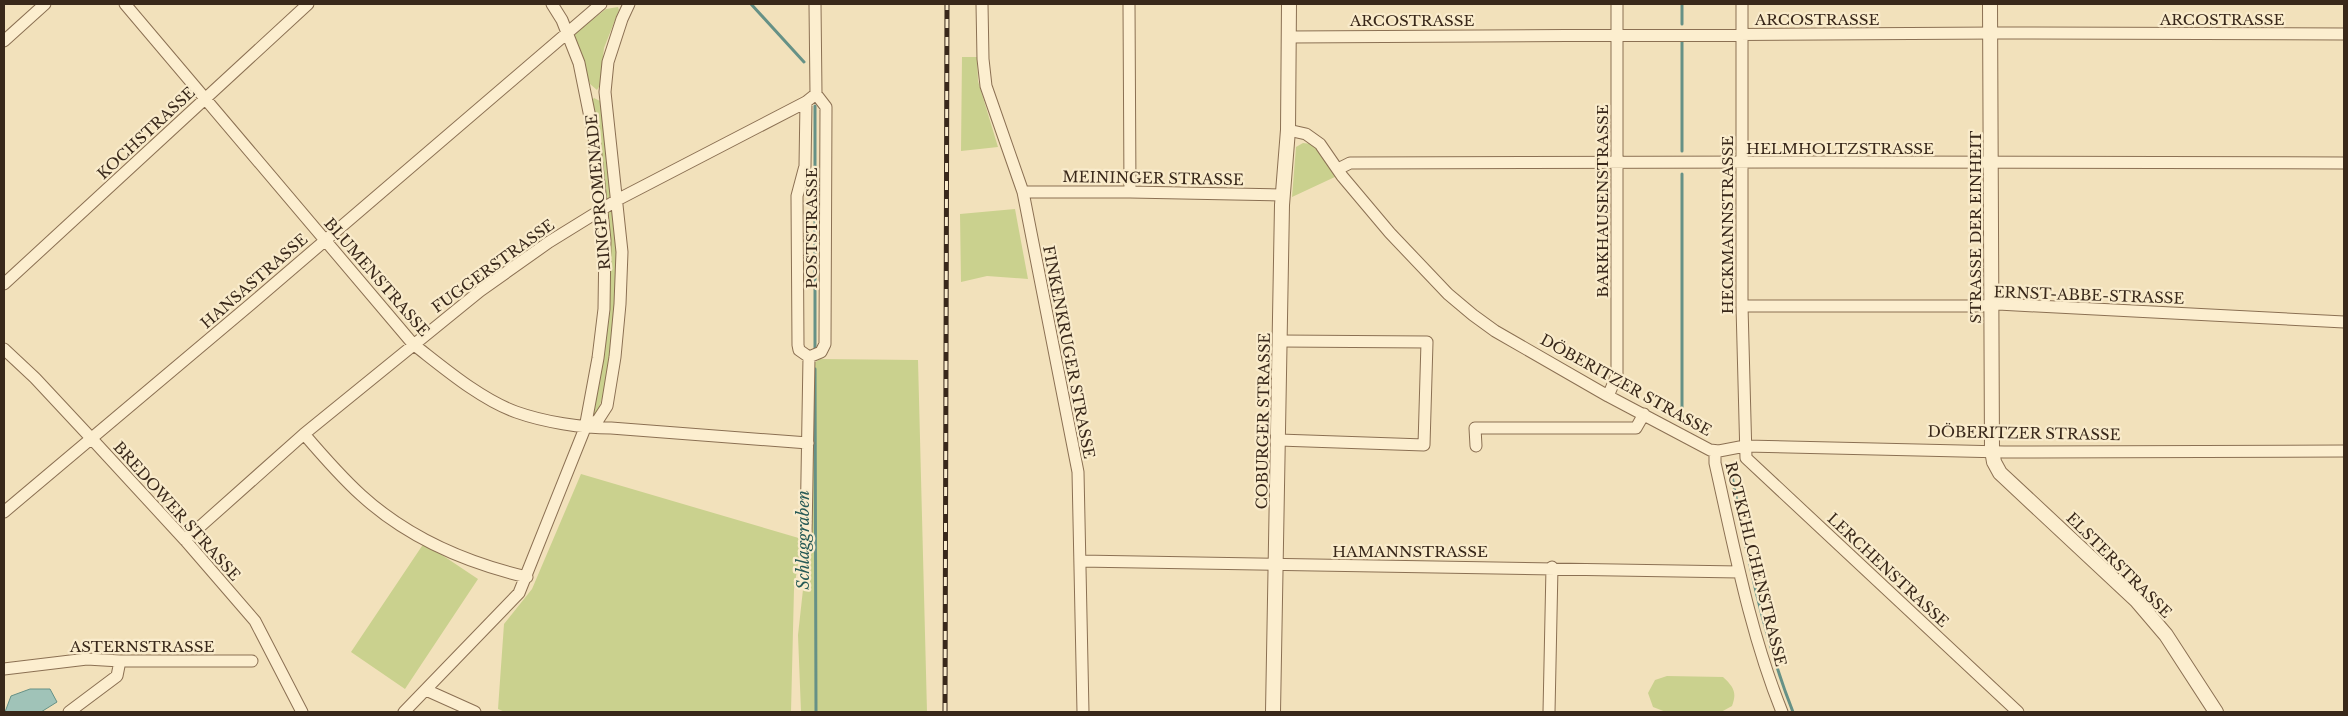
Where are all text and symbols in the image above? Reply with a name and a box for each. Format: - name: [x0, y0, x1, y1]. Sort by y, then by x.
- street label: ARCOSTRASSE: [1754, 10, 1879, 29]
- street label: ARCOSTRASSE: [2159, 10, 2284, 29]
- street label: ARCOSTRASSE: [1349, 11, 1474, 30]
- street label: KOCHSTRASSE: [93, 83, 199, 183]
- street label: BARKHAUSENSTRASSE: [1593, 104, 1612, 298]
- street label: RINGPROMENADE: [582, 113, 614, 271]
- street label: STRASSE DER EINHEIT: [1966, 131, 1985, 323]
- street label: HECKMANNSTRASSE: [1718, 136, 1737, 314]
- street label: HELMHOLTZSTRASSE: [1746, 139, 1934, 158]
- street label: POSTSTRASSE: [802, 167, 821, 289]
- street label: MEININGER STRASSE: [1062, 167, 1244, 189]
- street label: BLUMENSTRASSE: [320, 214, 434, 340]
- street label: FUGGERSTRASSE: [428, 215, 558, 317]
- street label: HANSASTRASSE: [197, 229, 311, 333]
- street label: FINKENKRUGER STRASSE: [1039, 244, 1099, 460]
- street label: ERNST-ABBE-STRASSE: [1993, 282, 2185, 308]
- street label: DÖBERITZER STRASSE: [1537, 330, 1715, 440]
- street label: COBURGER STRASSE: [1252, 332, 1274, 510]
- street label: DÖBERITZER STRASSE: [1927, 422, 2121, 444]
- street label: BREDOWER STRASSE: [110, 438, 245, 585]
- street label: ROTKEHLCHENSTRASSE: [1721, 460, 1791, 669]
- water label: Schlaggraben: [793, 490, 813, 590]
- street label: ELSTERSTRASSE: [2062, 508, 2176, 622]
- street label: LERCHENSTRASSE: [1823, 509, 1953, 631]
- street label: HAMANNSTRASSE: [1332, 542, 1488, 561]
- street label: ASTERNSTRASSE: [69, 637, 214, 656]

